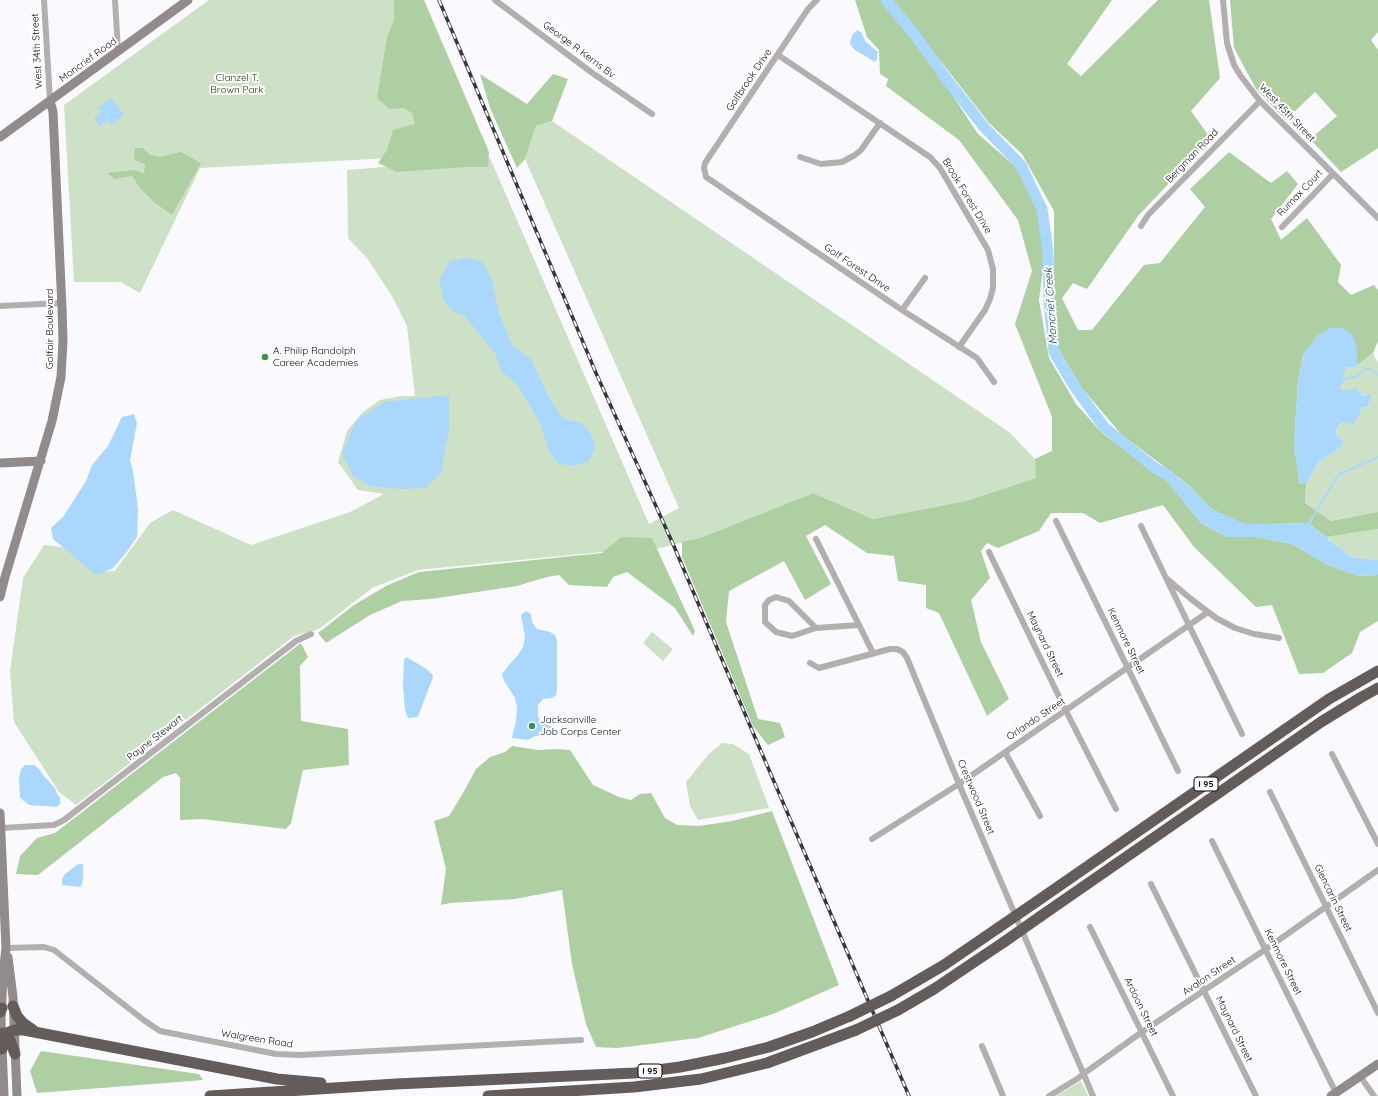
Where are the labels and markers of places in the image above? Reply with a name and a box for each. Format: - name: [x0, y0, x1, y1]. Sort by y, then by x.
- place label: A. Philip Randolph Career Academies: [273, 345, 358, 368]
- marker: A. Philip Randolph Career Academies: [260, 352, 270, 362]
- place label: Jacksonville Job Corps Center: [540, 714, 621, 738]
- marker: Jacksonville Job Corps Center: [527, 721, 537, 731]

